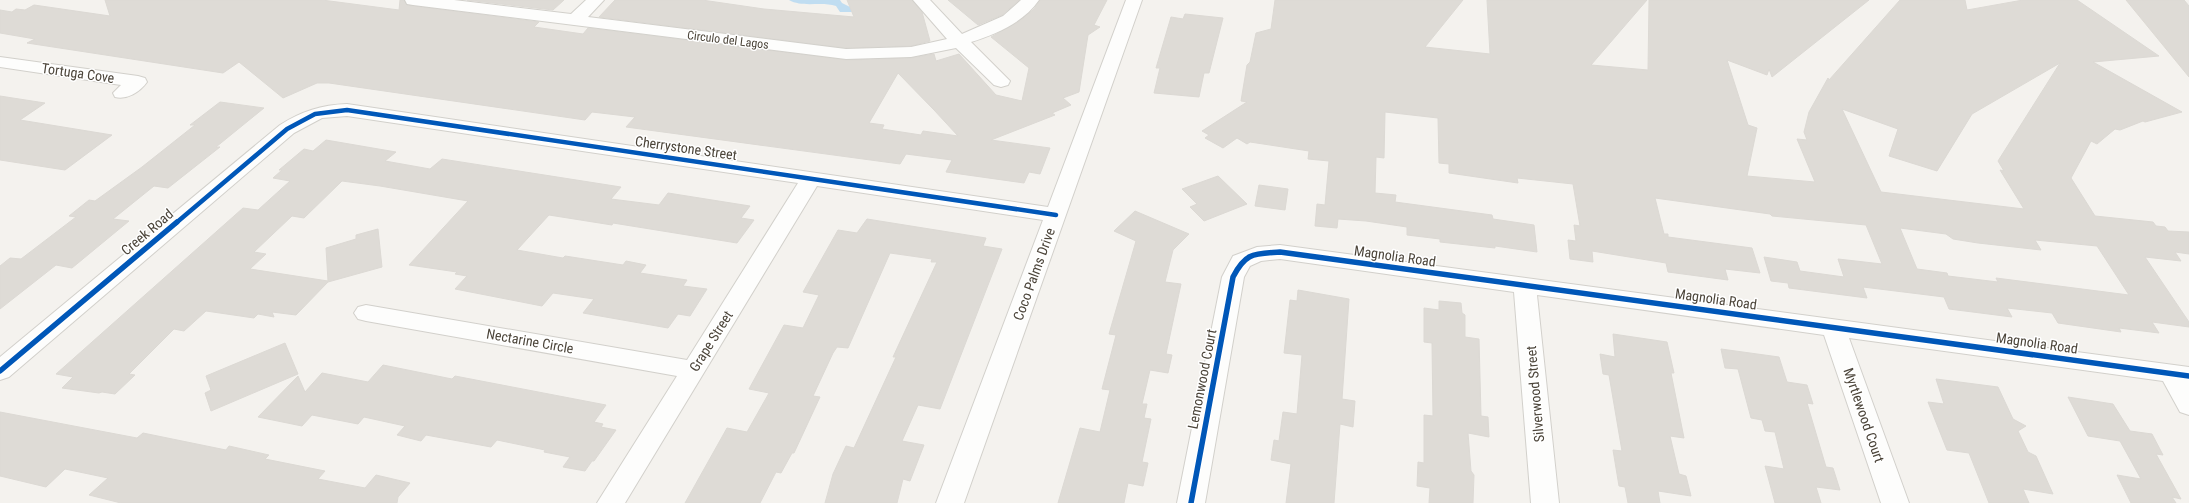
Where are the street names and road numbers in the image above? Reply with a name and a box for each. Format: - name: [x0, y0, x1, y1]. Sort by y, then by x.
- street label: Circulo del Lagos: [686, 28, 770, 52]
- street label: Tortuga Cove: [41, 60, 116, 86]
- street label: Cherrystone Street: [634, 133, 738, 163]
- street label: Creek Road: [118, 206, 176, 258]
- street label: Coco Palms Drive: [1010, 225, 1058, 322]
- street label: Magnolia Road: [1353, 242, 1437, 270]
- street label: Magnolia Road: [1674, 285, 1758, 313]
- street label: Grape Street: [686, 308, 736, 374]
- street label: Nectarine Circle: [485, 325, 575, 357]
- street label: Lemonwood Court: [1184, 328, 1220, 430]
- street label: Magnolia Road: [1995, 329, 2079, 357]
- street label: Silverwood Street: [1523, 345, 1547, 443]
- street label: Myrtlewood Court: [1840, 366, 1888, 464]

